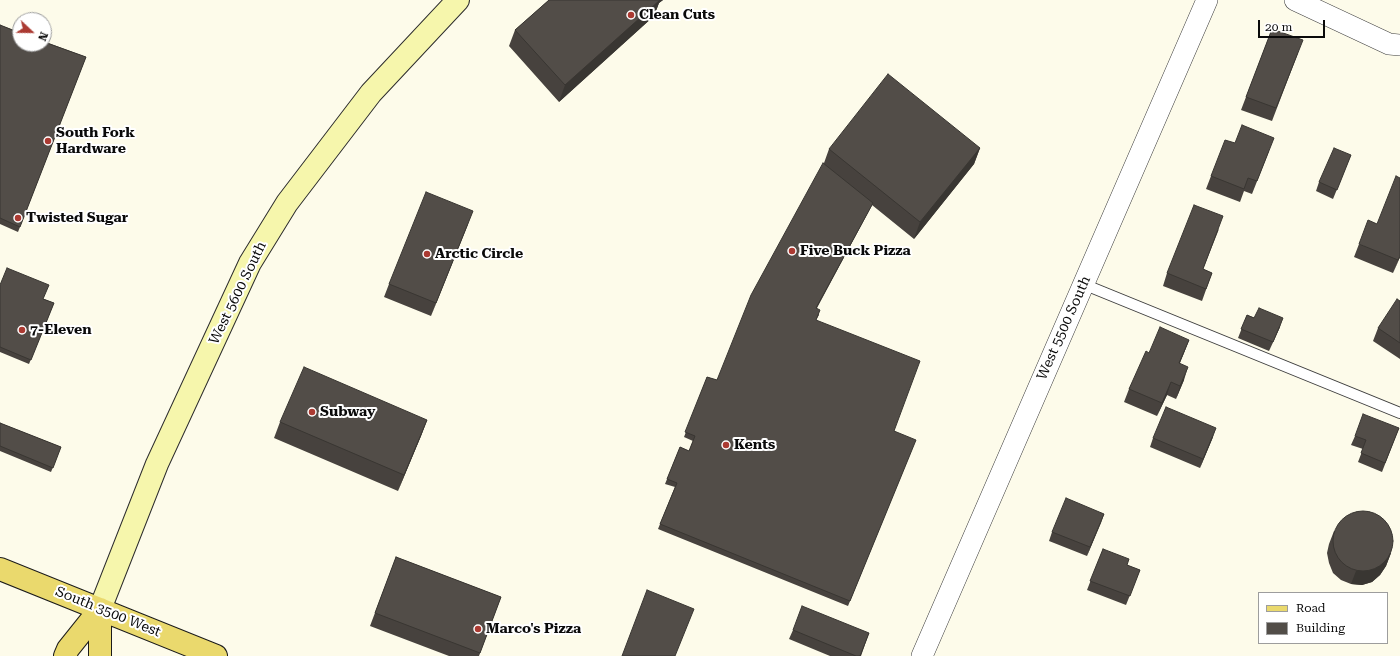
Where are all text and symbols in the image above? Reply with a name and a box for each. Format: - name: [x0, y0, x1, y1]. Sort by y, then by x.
- place label: Clean Cuts: [639, 7, 715, 23]
- marker: Clean Cuts: [626, 10, 636, 20]
- north arrow: [12, 12, 52, 52]
- scale bar: [1260, 12, 1327, 38]
- text: 20 m: [1265, 20, 1292, 34]
- text: N: [35, 30, 50, 43]
- place label: South Fork Hardware: [56, 125, 135, 158]
- marker: South Fork Hardware: [43, 136, 53, 146]
- place label: Twisted Sugar: [26, 210, 128, 226]
- marker: Twisted Sugar: [13, 213, 23, 223]
- street label: West 5600 South: [206, 239, 270, 347]
- place label: Five Buck Pizza: [800, 243, 911, 259]
- place label: Arctic Circle: [435, 246, 523, 262]
- marker: Five Buck Pizza: [787, 246, 797, 256]
- marker: Arctic Circle: [422, 249, 432, 259]
- street label: West 5500 South: [1034, 273, 1094, 383]
- place label: 7-Eleven: [30, 322, 92, 338]
- marker: 7-Eleven: [17, 325, 27, 335]
- place label: Subway: [320, 404, 375, 420]
- marker: Subway: [307, 407, 317, 417]
- place label: Kents: [734, 437, 775, 453]
- marker: Kents: [721, 440, 731, 450]
- street label: South 3500 West: [53, 583, 163, 641]
- legend: [1258, 592, 1388, 644]
- text: Road: [1296, 601, 1325, 615]
- place label: Marco's Pizza: [486, 621, 581, 637]
- text: Building: [1296, 621, 1345, 635]
- marker: Marco's Pizza: [473, 624, 483, 634]

